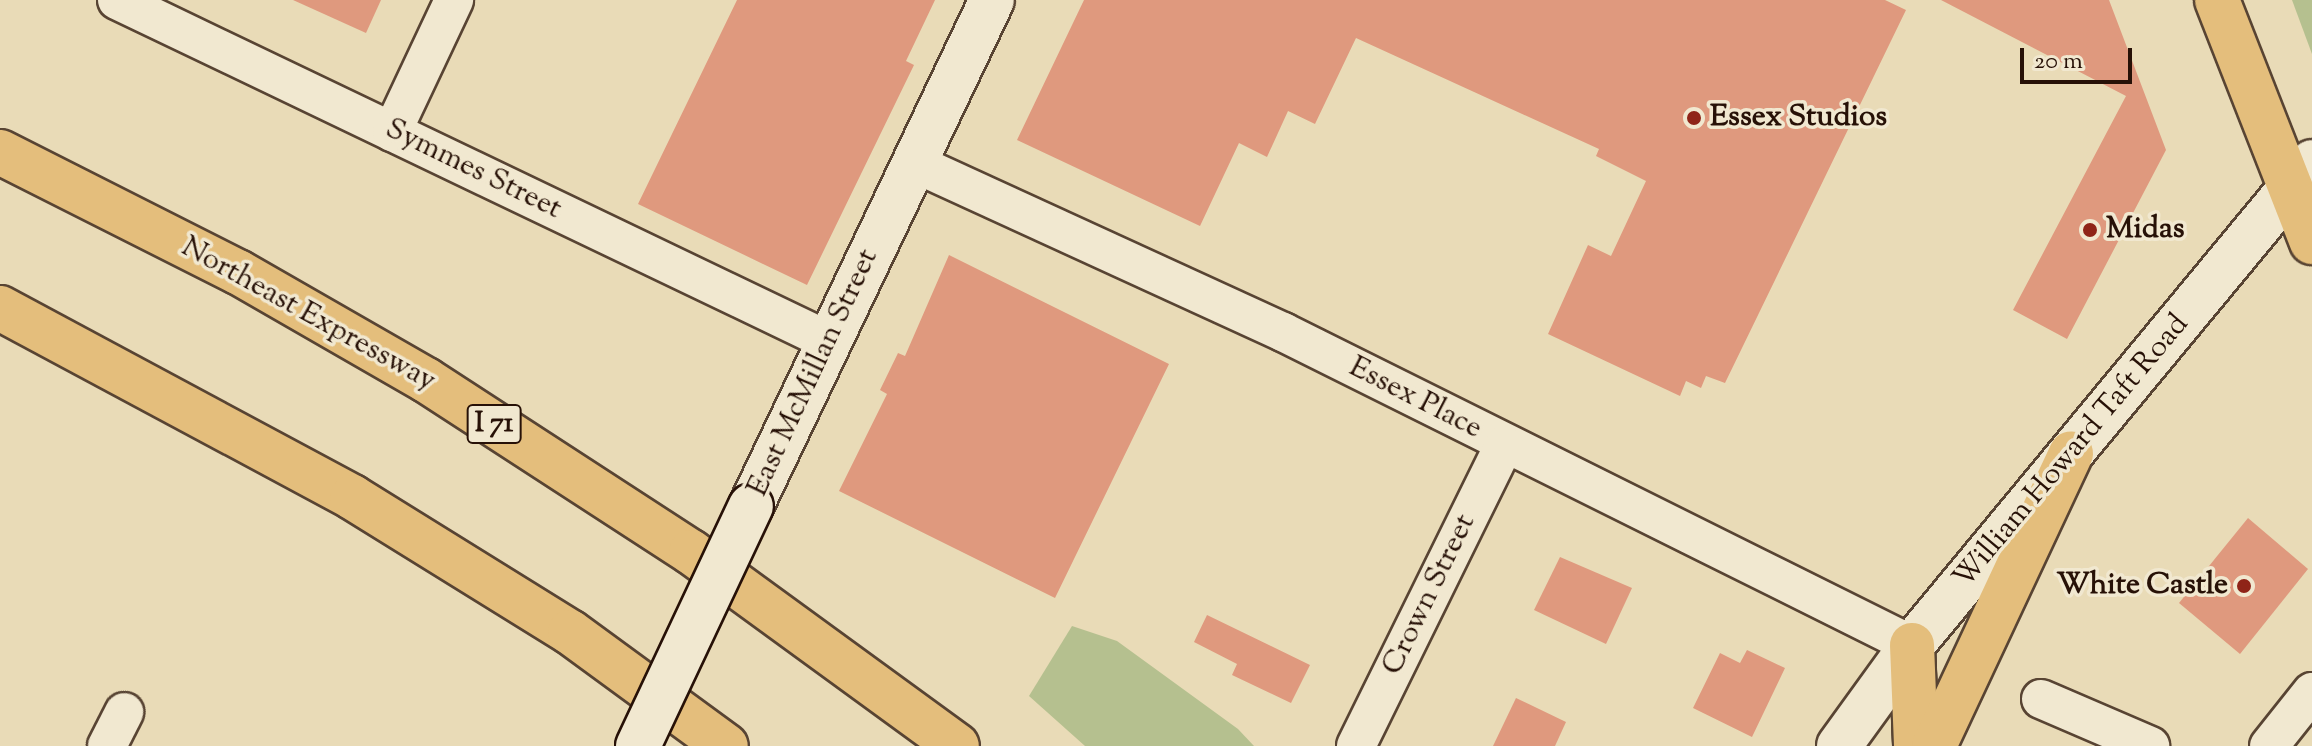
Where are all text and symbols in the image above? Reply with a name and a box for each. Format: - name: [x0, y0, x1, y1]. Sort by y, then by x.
- scale bar: [2024, 32, 2136, 82]
- text: 20 m: [2034, 45, 2083, 79]
- place label: Essex Studios: [1710, 100, 1887, 136]
- marker: Essex Studios: [1685, 109, 1703, 127]
- street label: Symmes Street: [379, 112, 567, 228]
- place label: Midas: [2106, 212, 2185, 248]
- marker: Midas: [2081, 221, 2099, 239]
- street label: Northeast Expressway: [174, 230, 442, 400]
- street label: East McMillan Street: [741, 244, 887, 502]
- street label: William Howard Taft Road: [1947, 308, 2197, 596]
- street label: Essex Place: [1342, 350, 1488, 448]
- road number: I 71: [466, 400, 522, 448]
- street label: Crown Street: [1376, 509, 1484, 681]
- place label: White Castle: [2056, 568, 2228, 604]
- marker: White Castle: [2235, 577, 2253, 595]

